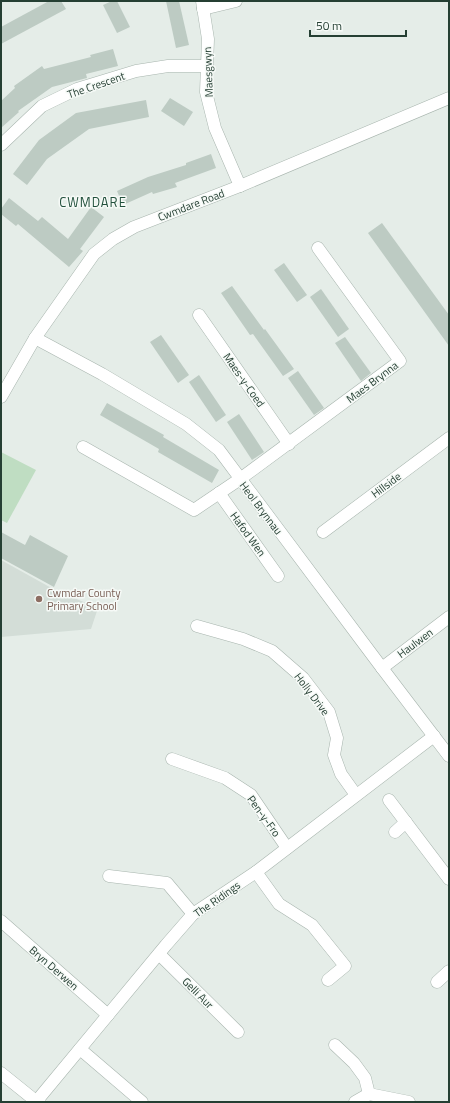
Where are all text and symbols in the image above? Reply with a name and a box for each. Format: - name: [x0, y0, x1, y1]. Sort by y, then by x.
- scale bar: [310, 12, 406, 38]
- text: 50 m: [316, 16, 342, 35]
- street label: Maesgwyn: [199, 46, 217, 98]
- street label: The Crescent: [65, 68, 127, 102]
- street label: Cwmdare Road: [155, 185, 227, 225]
- district label: CWMDARE: [59, 192, 127, 212]
- street label: Maes-y-Coed: [219, 350, 269, 411]
- street label: Maes Brynna: [343, 357, 402, 407]
- street label: Hillside: [368, 468, 405, 502]
- street label: Heol Brynnau: [236, 478, 286, 538]
- street label: Hafod Wen: [226, 508, 270, 560]
- place label: Cwmdar County Primary School: [47, 585, 121, 614]
- marker: Cwmdar County Primary School: [34, 594, 44, 604]
- street label: Haulwen: [394, 624, 436, 662]
- street label: Holly Drive: [291, 669, 334, 719]
- street label: Pen-y-Fro: [244, 792, 285, 840]
- street label: The Ridings: [190, 877, 244, 921]
- street label: Bryn Derwen: [26, 942, 82, 994]
- street label: Gelli Aur: [179, 974, 217, 1012]

